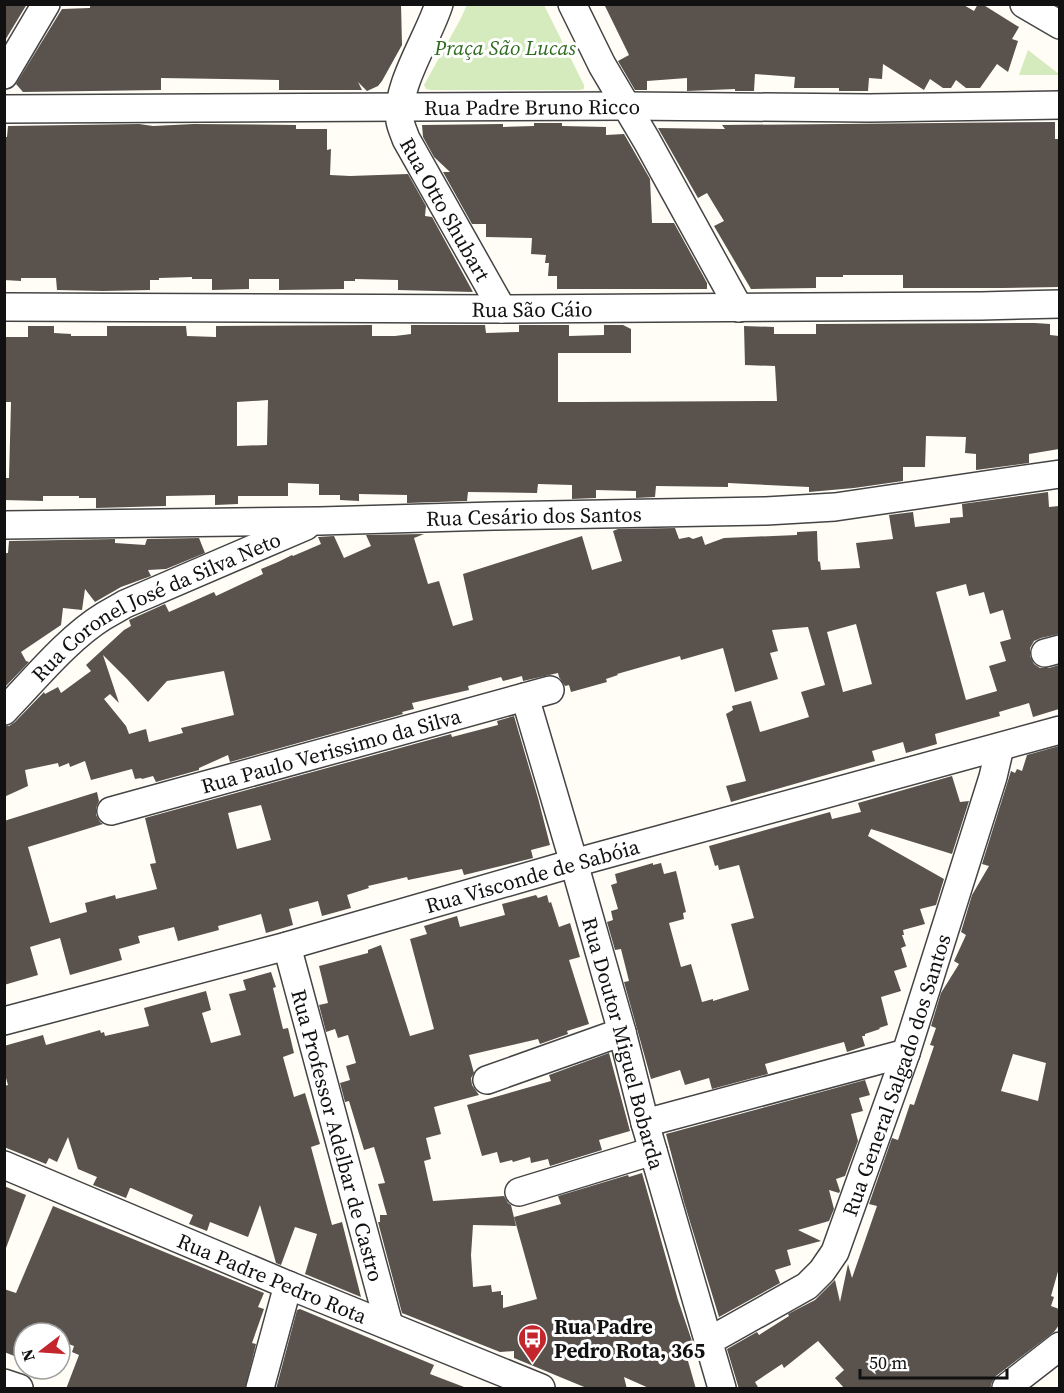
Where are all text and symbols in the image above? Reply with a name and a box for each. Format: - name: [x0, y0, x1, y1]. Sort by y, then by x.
- park label: Praça São Lucas: [433, 33, 576, 62]
- street label: Rua Padre Bruno Ricco: [424, 91, 640, 121]
- street label: Rua Otto Shubart: [393, 132, 498, 286]
- street label: Rua São Cáio: [471, 294, 593, 324]
- street label: Rua Cesário dos Santos: [426, 499, 642, 532]
- street label: Rua Coronel José da Silva Neto: [24, 524, 285, 688]
- street label: Rua Paulo Verissimo da Silva: [198, 701, 464, 800]
- street label: Rua Visconde de Sabóia: [422, 831, 643, 920]
- street label: Rua Doutor Miguel Bobarda: [576, 914, 672, 1173]
- street label: Rua General Salgado dos Santos: [835, 930, 957, 1220]
- street label: Rua Professor Adelbar de Castro: [285, 986, 391, 1285]
- street label: Rua Padre Pedro Rota: [173, 1225, 372, 1330]
- place label: Rua Padre Pedro Rota, 365: [554, 1312, 705, 1365]
- north arrow: [12, 1321, 72, 1381]
- bus stop icon: Rua Padre Pedro Rota, 365: [517, 1322, 549, 1364]
- scale bar: [860, 1342, 1007, 1380]
- text: N: [15, 1346, 40, 1364]
- text: 50 m: [869, 1350, 907, 1375]

